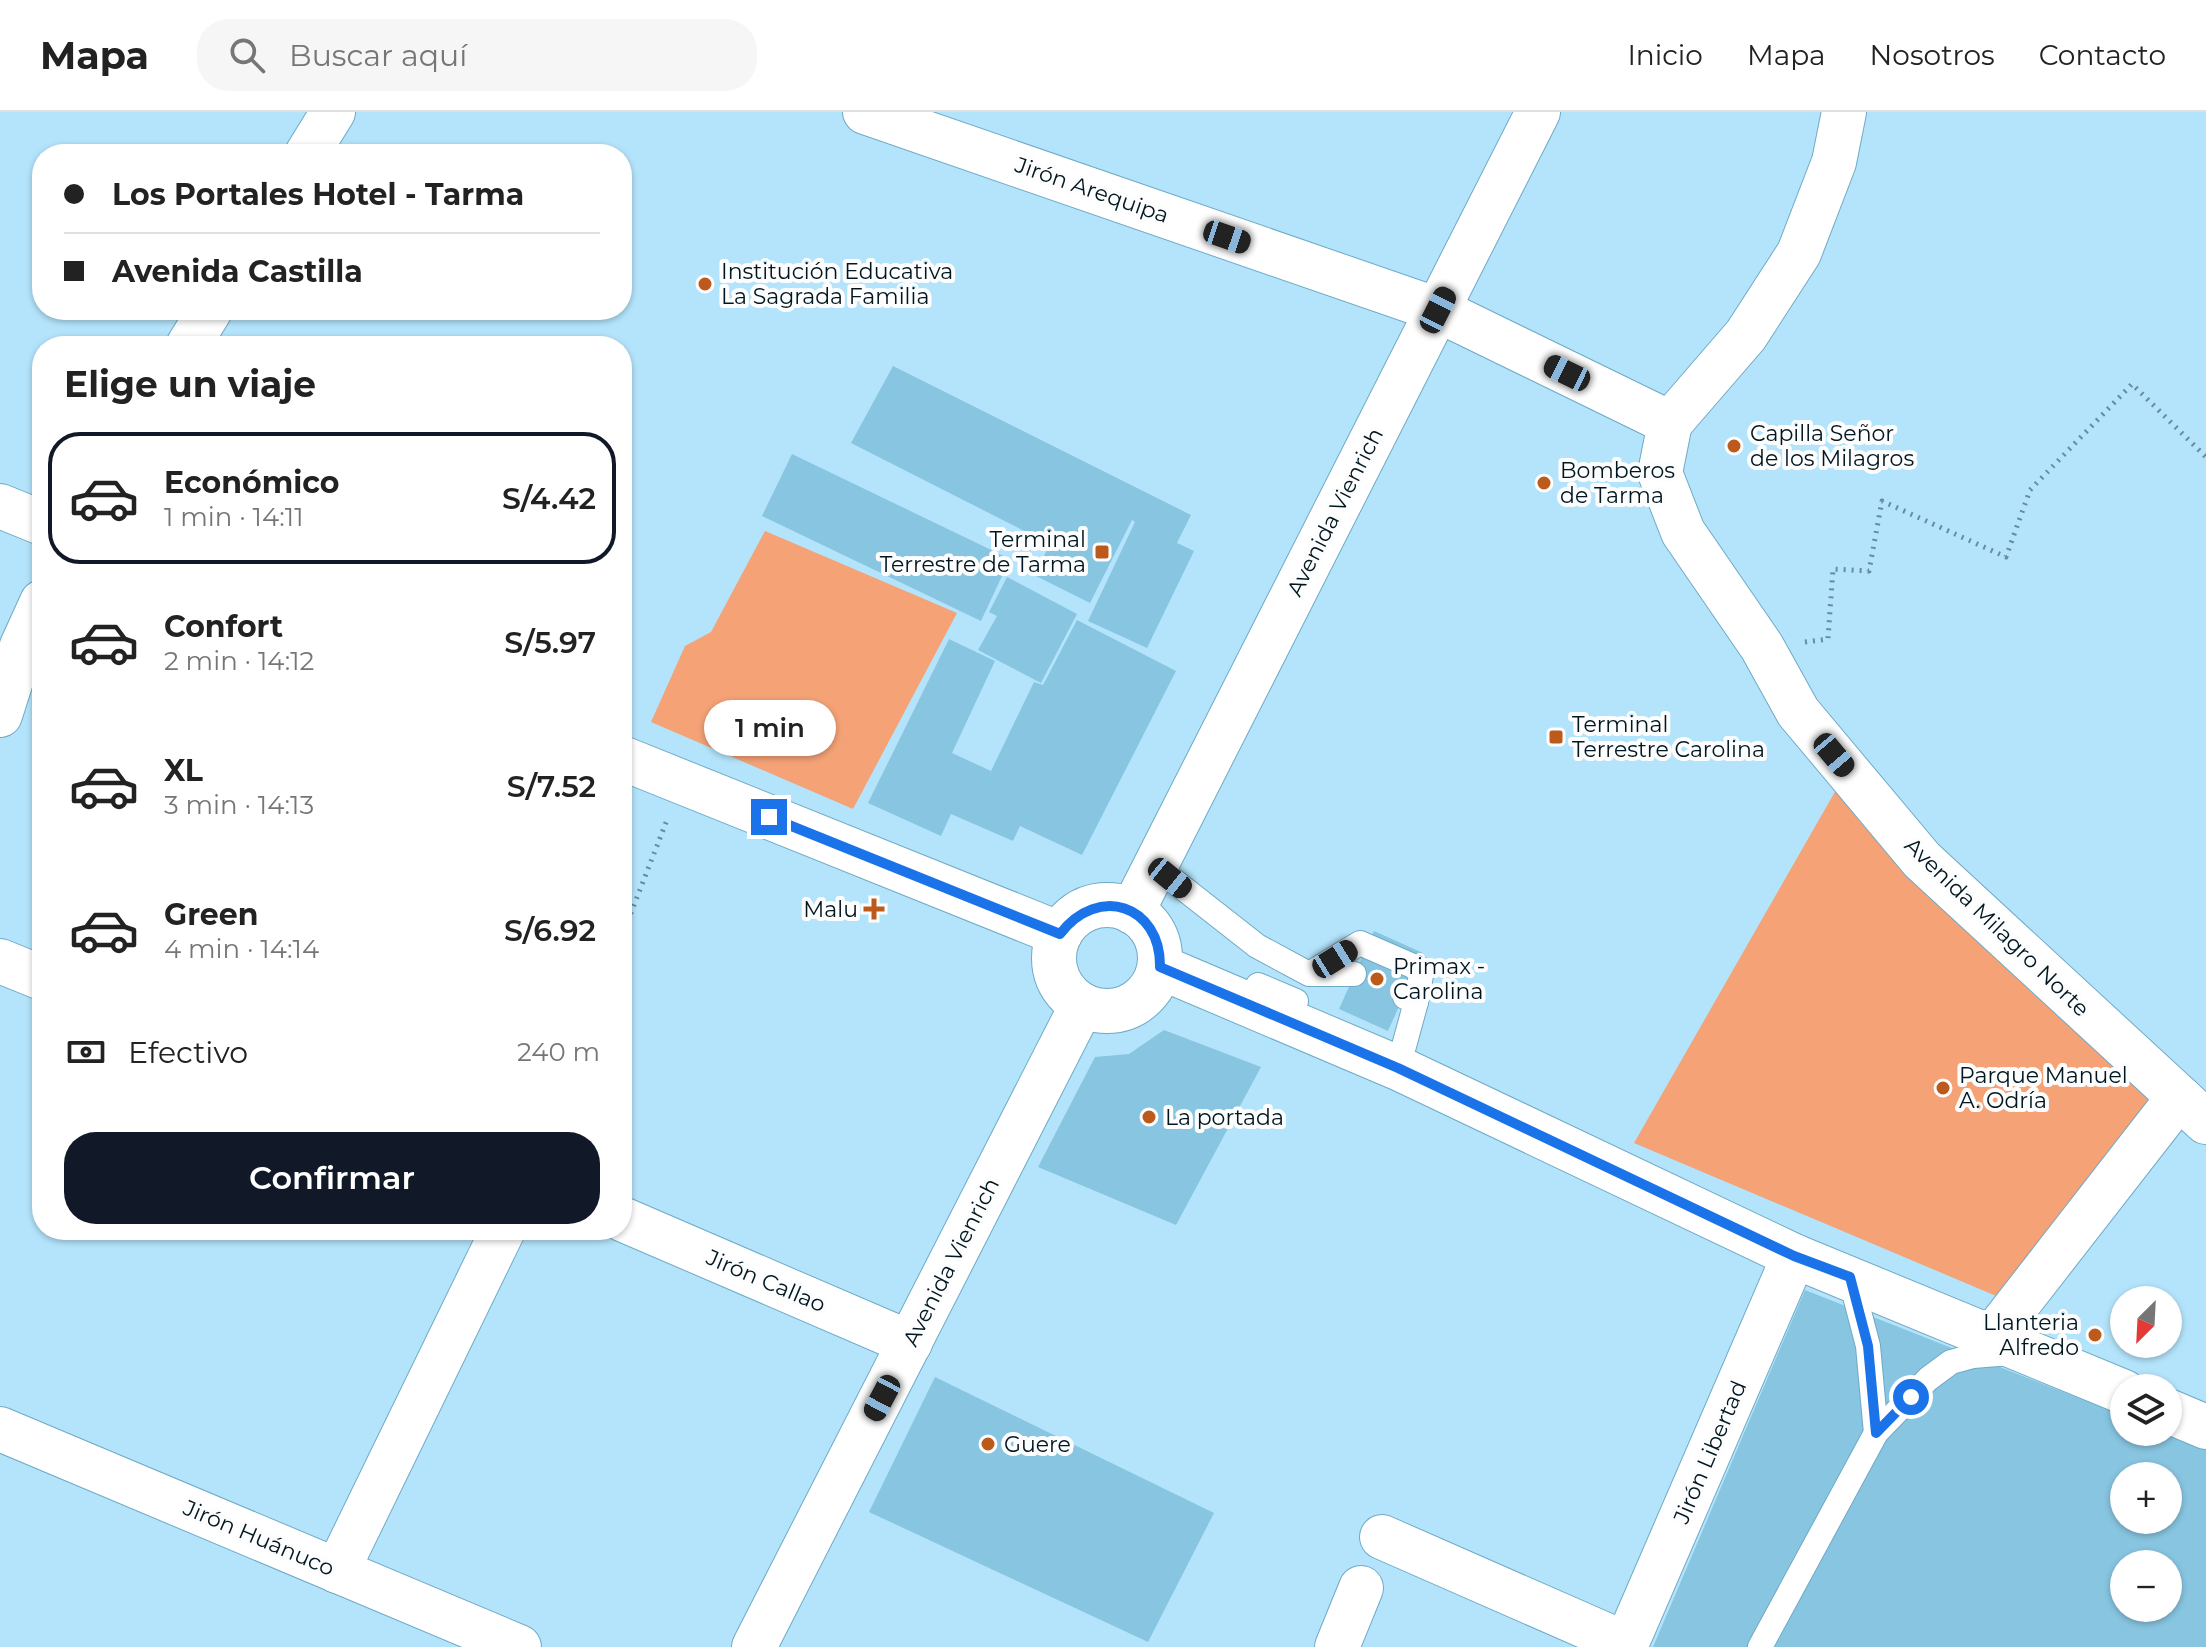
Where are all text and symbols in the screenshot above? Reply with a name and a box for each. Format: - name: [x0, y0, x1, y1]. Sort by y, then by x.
- search box: [197, 19, 757, 91]
- text: Mapa: [40, 32, 149, 79]
- icon: search: [225, 33, 269, 77]
- text: Buscar aquí: [289, 37, 467, 74]
- text: Inicio: [1627, 38, 1703, 72]
- text: Mapa: [1747, 38, 1826, 72]
- text: Nosotros: [1870, 38, 1995, 72]
- text: Contacto: [2039, 38, 2166, 72]
- street label: Jirón Arequipa: [1011, 151, 1172, 229]
- text: Los Portales Hotel - Tarma: [112, 176, 524, 213]
- car: [1200, 218, 1254, 256]
- text: Avenida Castilla: [112, 253, 363, 290]
- place label: Institución Educativa La Sagrada Familia: [721, 258, 953, 310]
- marker: Institución Educativa La Sagrada Familia: [696, 275, 714, 293]
- car: [1416, 283, 1460, 337]
- car: [1540, 352, 1594, 394]
- text: Elige un viaje: [64, 362, 316, 406]
- place label: Capilla Señor de los Milagros: [1750, 420, 1914, 472]
- street label: Avenida Vienrich: [1281, 423, 1389, 601]
- marker: Capilla Señor de los Milagros: [1725, 437, 1743, 455]
- place label: Bomberos de Tarma: [1560, 457, 1675, 509]
- icon: car: [68, 462, 140, 534]
- text: Económico: [164, 464, 339, 501]
- marker: Bomberos de Tarma: [1535, 474, 1553, 492]
- text: S/4.42: [502, 480, 596, 517]
- text: 1 min · 14:11: [164, 501, 304, 533]
- place label: Terminal Terrestre de Tarma: [880, 526, 1086, 578]
- marker: Terminal Terrestre de Tarma: [1093, 543, 1111, 561]
- icon: car: [68, 606, 140, 678]
- text: Confort: [164, 608, 283, 645]
- text: S/5.97: [504, 624, 596, 661]
- text: 2 min · 14:12: [164, 645, 314, 677]
- callout: 1 min: [703, 701, 835, 757]
- place label: Terminal Terrestre Carolina: [1572, 711, 1765, 763]
- text: 1 min: [735, 712, 805, 744]
- marker: Terminal Terrestre Carolina: [1547, 728, 1565, 746]
- car: [1809, 729, 1859, 781]
- icon: car: [68, 750, 140, 822]
- text: XL: [164, 752, 203, 789]
- text: S/7.52: [507, 768, 596, 805]
- text: 3 min · 14:13: [164, 789, 314, 821]
- route end: [751, 799, 787, 835]
- street label: Avenida Milagro Norte: [1899, 832, 2095, 1022]
- car: [1144, 854, 1196, 902]
- icon: car: [68, 894, 140, 966]
- text: Green: [164, 896, 258, 933]
- place label: Malu: [803, 896, 858, 923]
- marker: Malu: [865, 900, 883, 918]
- text: S/6.92: [504, 912, 596, 949]
- text: 4 min · 14:14: [164, 933, 319, 965]
- car: [1308, 936, 1362, 982]
- place label: Primax - Carolina: [1393, 953, 1485, 1005]
- marker: Primax - Carolina: [1368, 970, 1386, 988]
- icon: cash: [64, 1030, 108, 1074]
- text: Efectivo: [128, 1034, 248, 1071]
- text: 240 m: [517, 1036, 600, 1068]
- place label: Parque Manuel A. Odría: [1959, 1062, 2128, 1114]
- marker: Parque Manuel A. Odría: [1934, 1079, 1952, 1097]
- place label: La portada: [1165, 1104, 1284, 1131]
- marker: La portada: [1140, 1108, 1158, 1126]
- button: Confirmar: [64, 1132, 600, 1224]
- street label: Avenida Vienrich: [897, 1173, 1005, 1351]
- street label: Jirón Callao: [701, 1243, 830, 1318]
- north arrow: [2110, 1286, 2182, 1358]
- map controls: [2110, 1286, 2182, 1622]
- place label: Llanteria Alfredo: [1983, 1309, 2079, 1361]
- marker: Llanteria Alfredo: [2086, 1326, 2104, 1344]
- car: [860, 1371, 904, 1425]
- button: layers: [2110, 1374, 2182, 1446]
- street label: Jirón Libertad: [1667, 1377, 1752, 1528]
- route start: [1893, 1379, 1929, 1415]
- place label: Guere: [1004, 1431, 1071, 1458]
- marker: Guere: [979, 1435, 997, 1453]
- button: +: [2110, 1462, 2182, 1534]
- street label: Jirón Huánuco: [179, 1494, 338, 1582]
- button: −: [2110, 1550, 2182, 1622]

